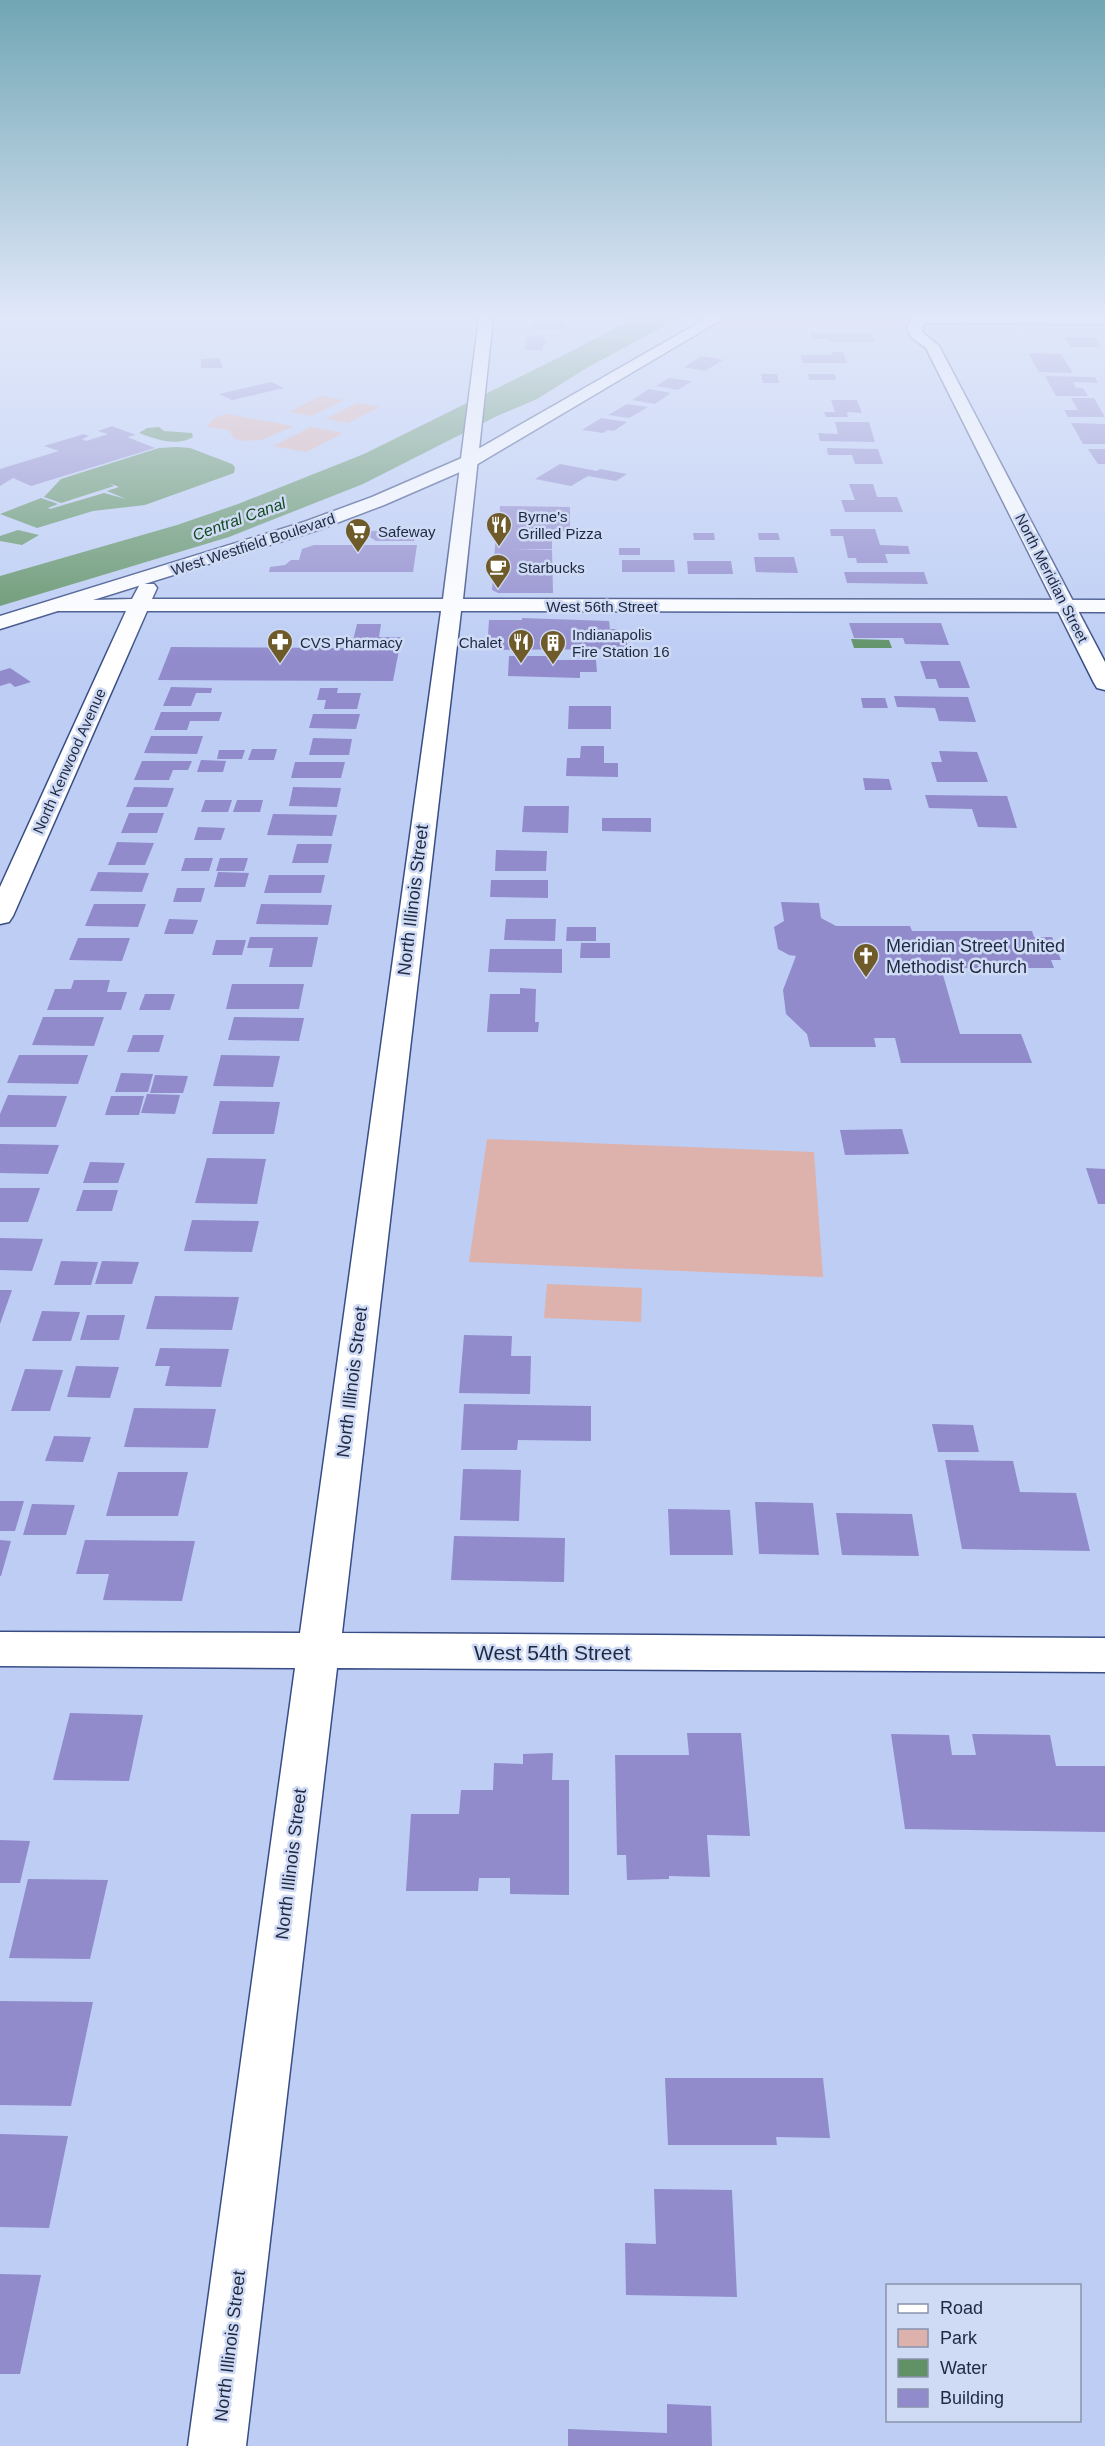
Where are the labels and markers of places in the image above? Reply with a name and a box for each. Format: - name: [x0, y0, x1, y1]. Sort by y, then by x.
- place label: Byrne's Grilled Pizza: [518, 508, 603, 542]
- restaurant icon: Byrne's Grilled Pizza: [484, 510, 514, 548]
- supermarket icon: Safeway: [343, 516, 373, 554]
- place label: Safeway: [378, 523, 436, 540]
- cafe icon: Starbucks: [483, 552, 513, 590]
- place label: Starbucks: [518, 559, 585, 576]
- place label: Indianapolis Fire Station 16: [572, 626, 670, 660]
- pharmacy icon: CVS Pharmacy: [265, 627, 295, 665]
- restaurant icon: Chalet: [506, 627, 536, 665]
- building icon: Indianapolis Fire Station 16: [538, 628, 568, 666]
- place label: CVS Pharmacy: [300, 634, 403, 651]
- place label: Chalet: [459, 634, 503, 651]
- place label: Meridian Street United Methodist Church: [886, 936, 1065, 977]
- church icon: Meridian Street United Methodist Church: [851, 941, 881, 979]

